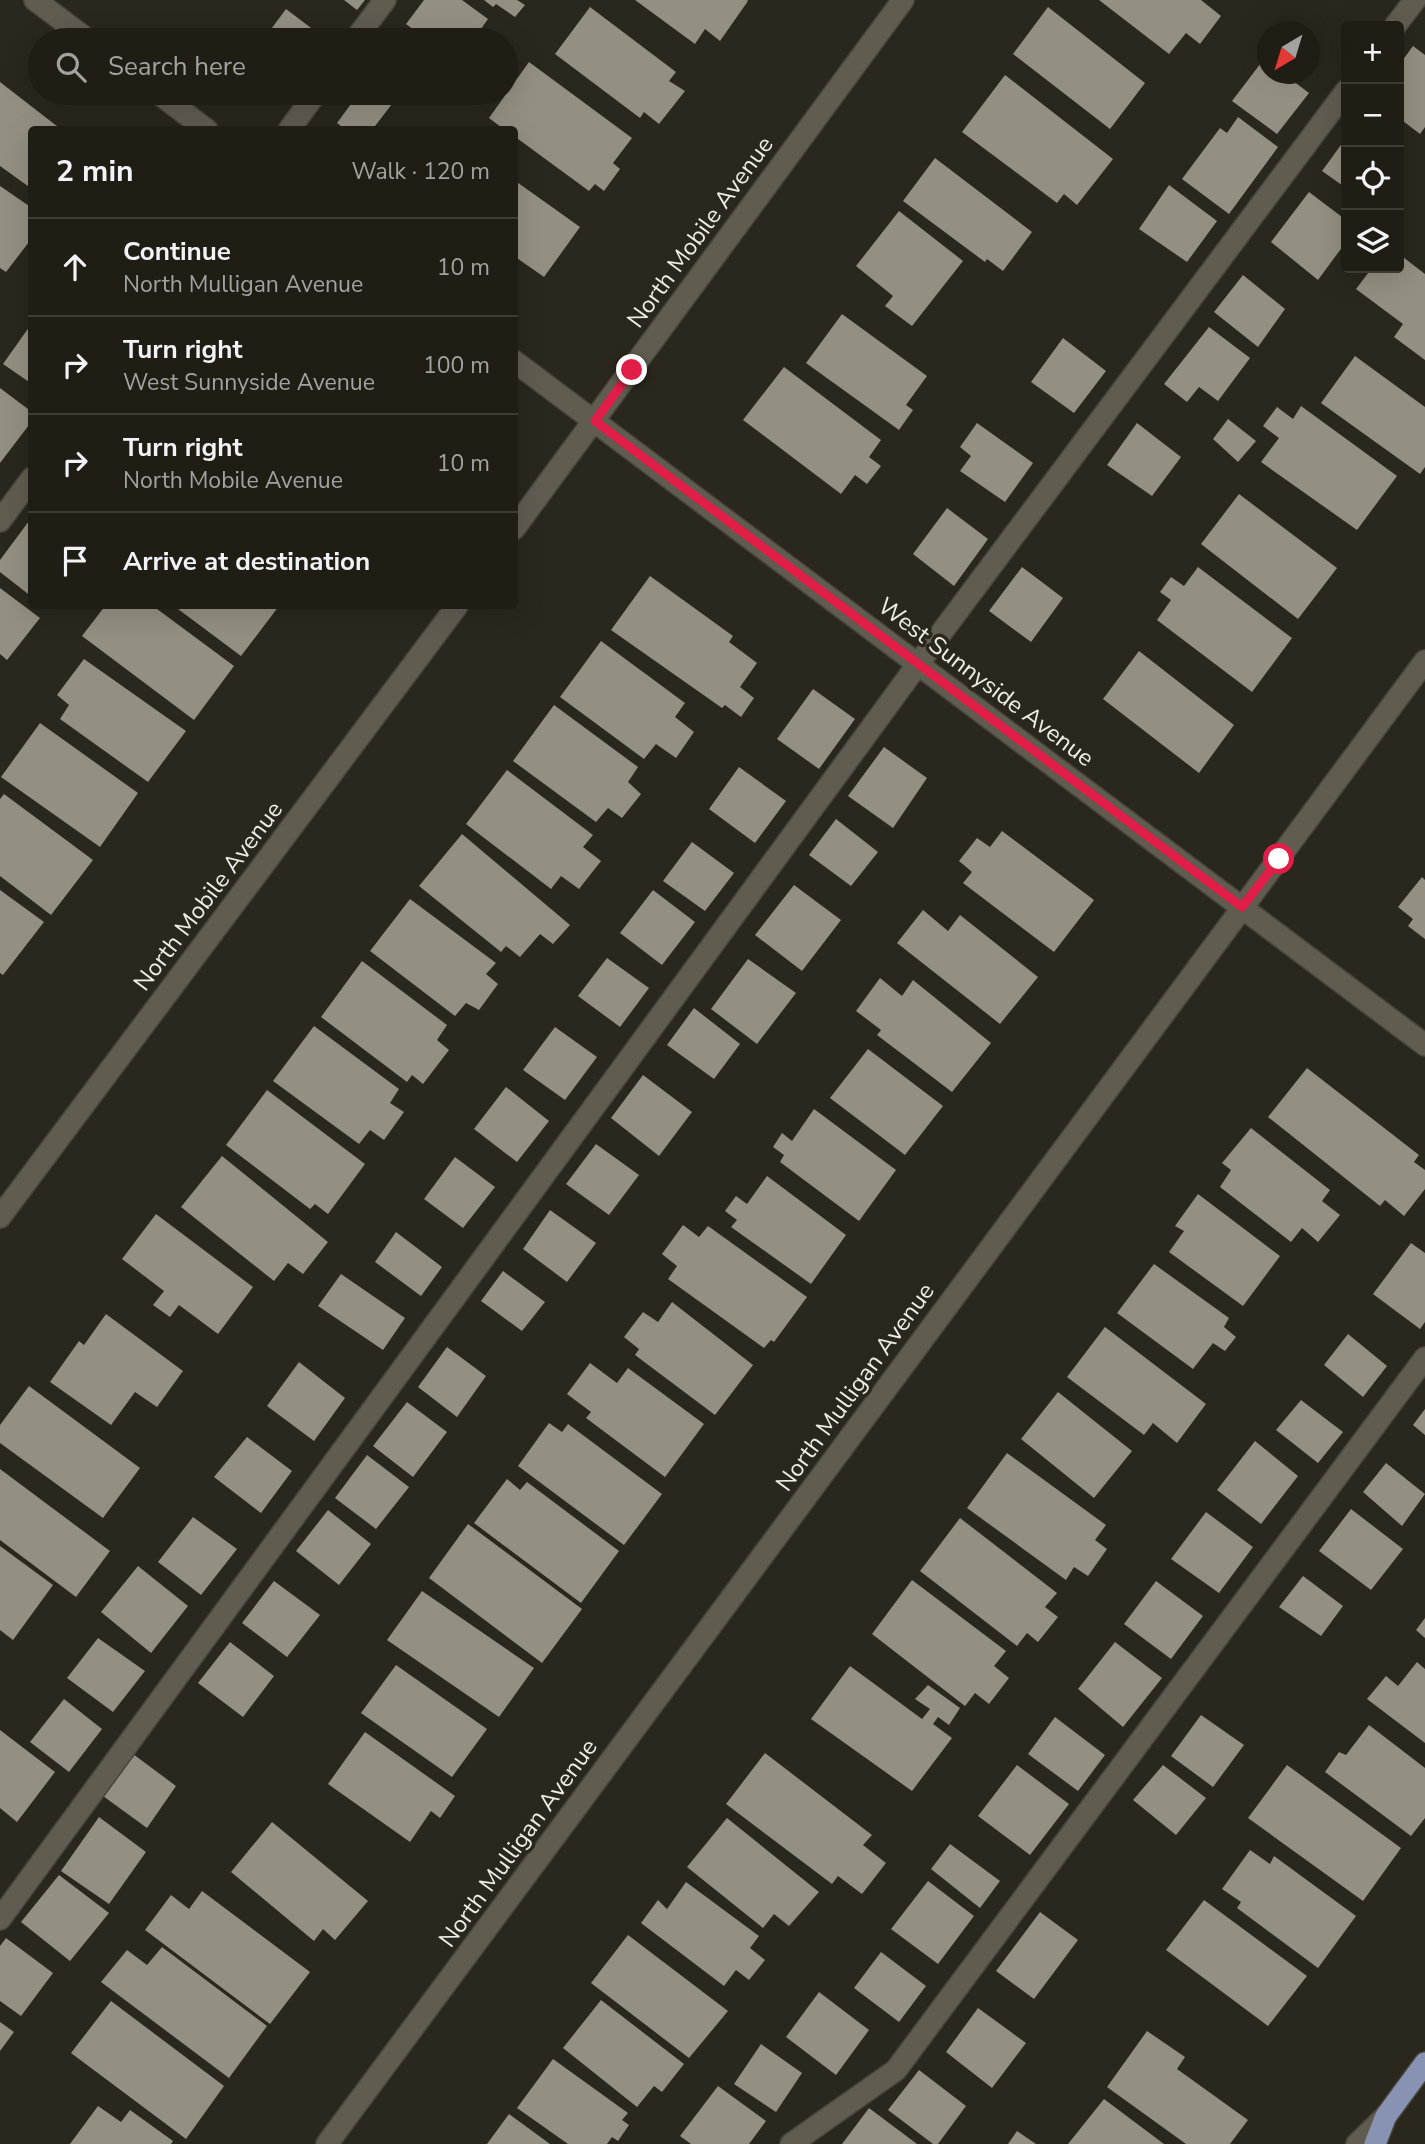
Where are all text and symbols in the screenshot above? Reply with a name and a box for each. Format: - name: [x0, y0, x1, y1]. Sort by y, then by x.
- north arrow: [1257, 21, 1320, 84]
- map controls: [1341, 21, 1404, 273]
- button: +: [1341, 21, 1404, 84]
- search box: [28, 28, 518, 105]
- icon: search: [52, 48, 90, 86]
- text: Search here: [108, 49, 246, 84]
- button: −: [1341, 84, 1404, 147]
- street label: North Mobile Avenue: [620, 130, 780, 334]
- button: locate: [1341, 147, 1404, 210]
- text: 2 min: [56, 151, 134, 192]
- text: Walk · 120 m: [351, 156, 490, 187]
- button: layers: [1341, 210, 1404, 273]
- text: Continue: [123, 234, 231, 269]
- icon: ahead: [56, 248, 94, 286]
- text: 10 m: [437, 252, 490, 283]
- text: North Mulligan Avenue: [123, 269, 363, 300]
- text: Turn right: [123, 332, 242, 367]
- icon: right: [56, 346, 94, 384]
- text: 100 m: [423, 350, 490, 381]
- route end: [616, 354, 647, 385]
- text: West Sunnyside Avenue: [123, 367, 375, 398]
- text: Turn right: [123, 430, 242, 465]
- icon: right: [56, 444, 94, 482]
- text: 10 m: [437, 448, 490, 479]
- text: North Mobile Avenue: [123, 465, 343, 496]
- icon: arrive: [56, 542, 94, 580]
- text: Arrive at destination: [123, 544, 370, 579]
- street label: West Sunnyside Avenue: [871, 590, 1101, 774]
- street label: North Mobile Avenue: [126, 795, 290, 997]
- route start: [1263, 843, 1294, 874]
- street label: North Mulligan Avenue: [768, 1276, 942, 1498]
- street label: North Mulligan Avenue: [431, 1732, 605, 1954]

